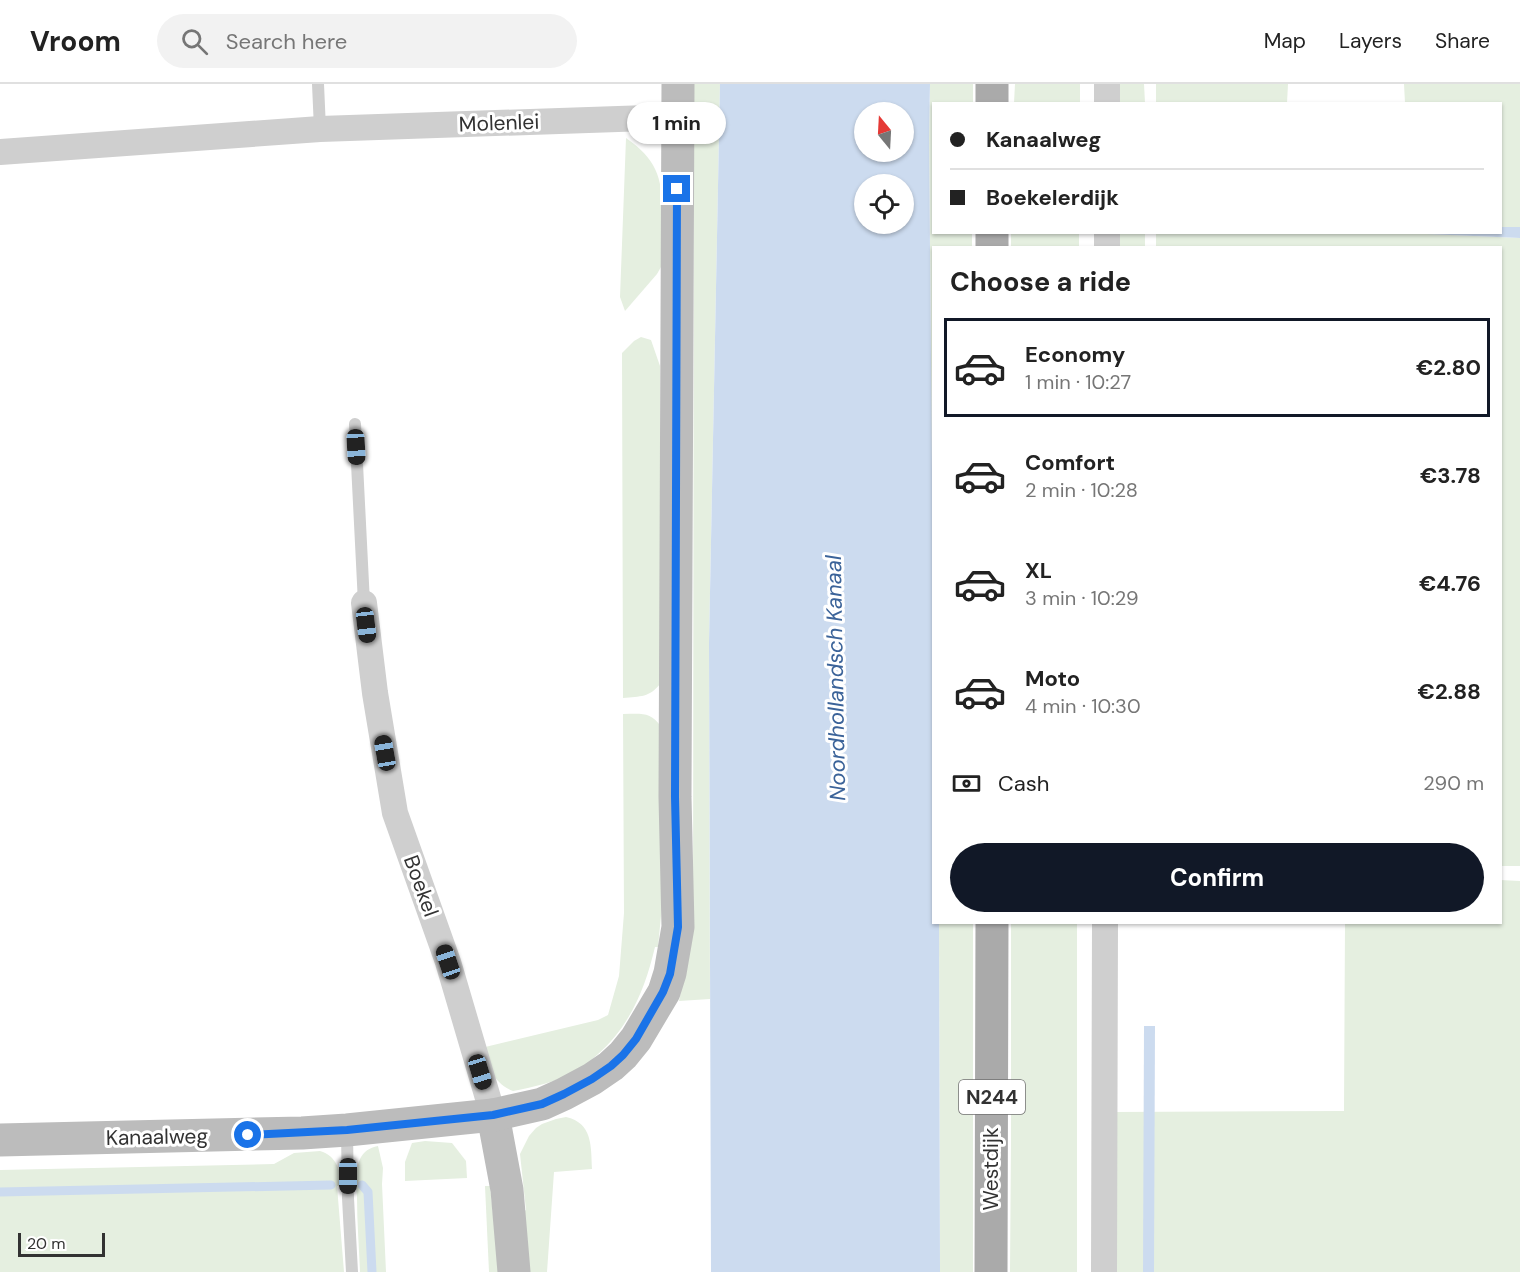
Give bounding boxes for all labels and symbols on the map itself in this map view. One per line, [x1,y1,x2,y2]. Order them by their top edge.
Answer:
callout: 1 min [628,102,726,144]
north arrow [854,102,914,162]
street label: Molenlei [458,108,540,138]
route end [663,175,690,202]
car [346,429,366,465]
water label: Noordhollandsch Kanaal [819,554,852,801]
car [355,606,377,644]
car [373,734,397,772]
street label: Boekel [397,851,445,921]
car [434,942,462,982]
car [466,1052,494,1092]
road number: N244 [959,1080,1025,1114]
route start [234,1121,261,1148]
street label: Kanaalweg [106,1122,209,1152]
street label: Westdijk [977,1127,1005,1211]
car [339,1158,357,1194]
scale bar [18,1230,105,1258]

